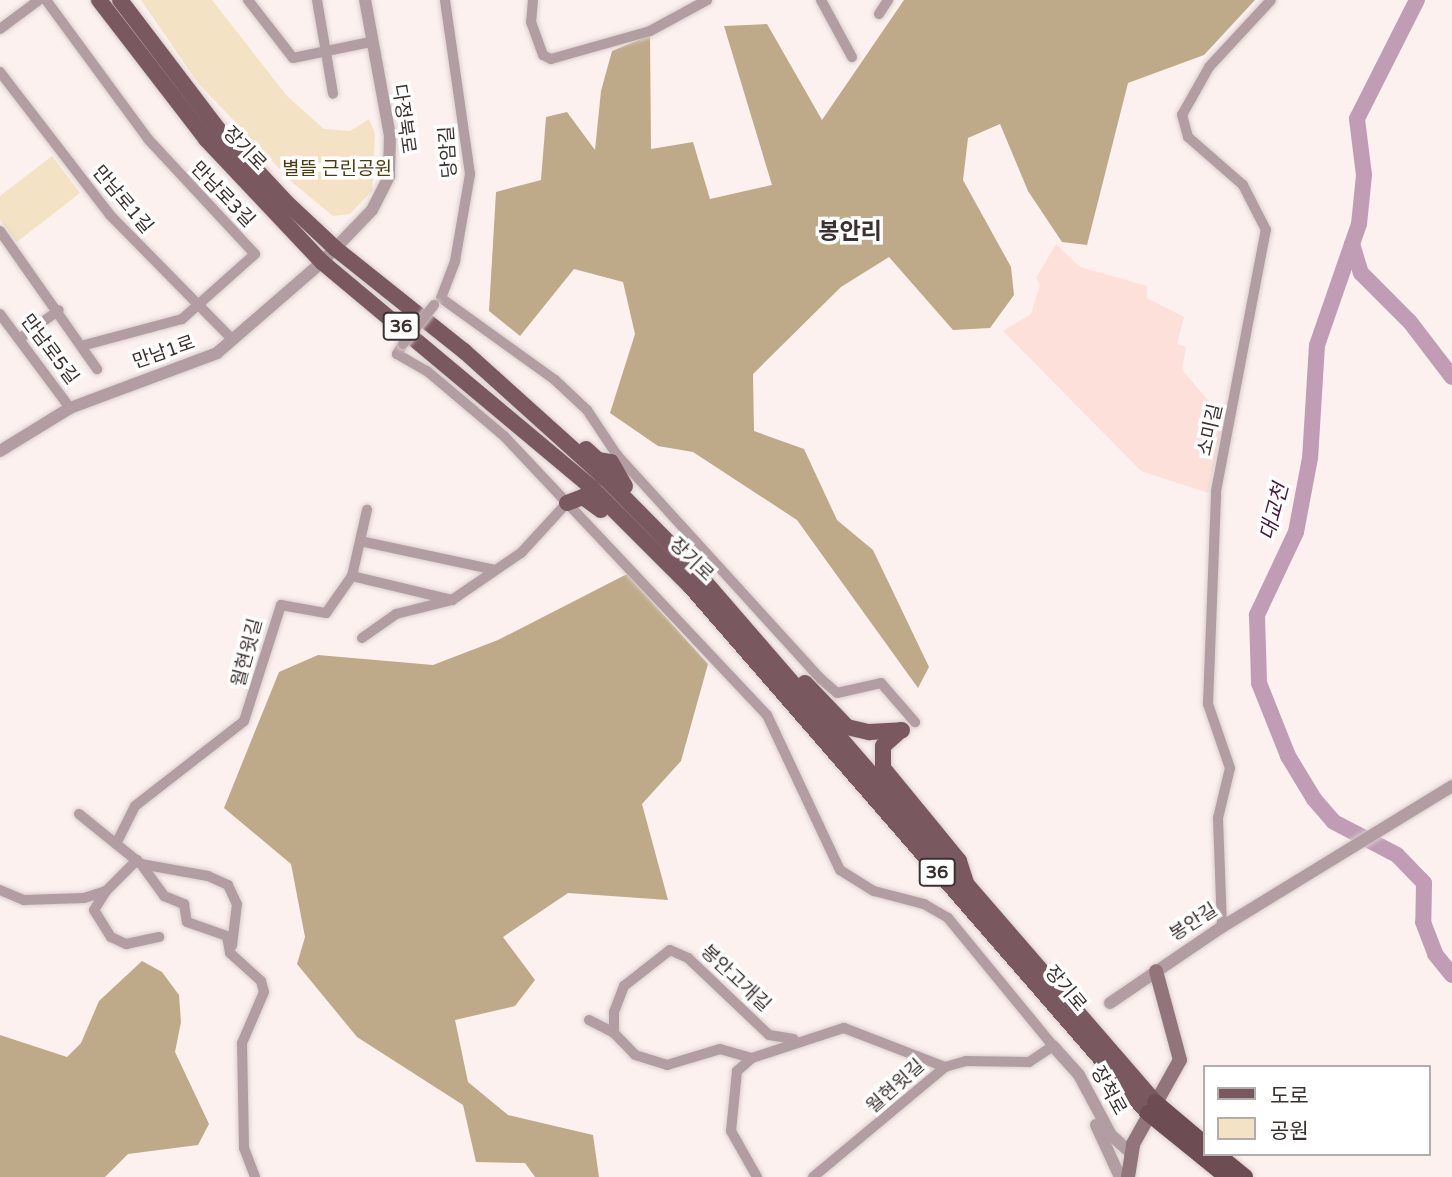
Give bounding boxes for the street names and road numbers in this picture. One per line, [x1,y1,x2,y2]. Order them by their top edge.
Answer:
street label: 다정북로 [387,83,419,155]
street label: 장기로 [218,122,270,176]
street label: 당암길 [436,125,462,179]
street label: 만남로3길 [185,158,259,232]
street label: 만남로1길 [87,161,157,239]
street label: 만남로5길 [15,310,83,390]
road number: 36 [382,312,420,340]
street label: 만남1로 [130,332,198,374]
street label: 소미길 [1194,402,1228,458]
street label: 장기로 [664,534,718,586]
street label: 월현윗길 [228,616,268,690]
road number: 36 [918,858,956,886]
street label: 봉안길 [1166,899,1222,947]
street label: 봉안고개길 [695,941,775,1017]
street label: 장기로 [1039,962,1091,1016]
street label: 월현윗길 [862,1055,930,1119]
street label: 장척로 [1085,1063,1131,1119]

